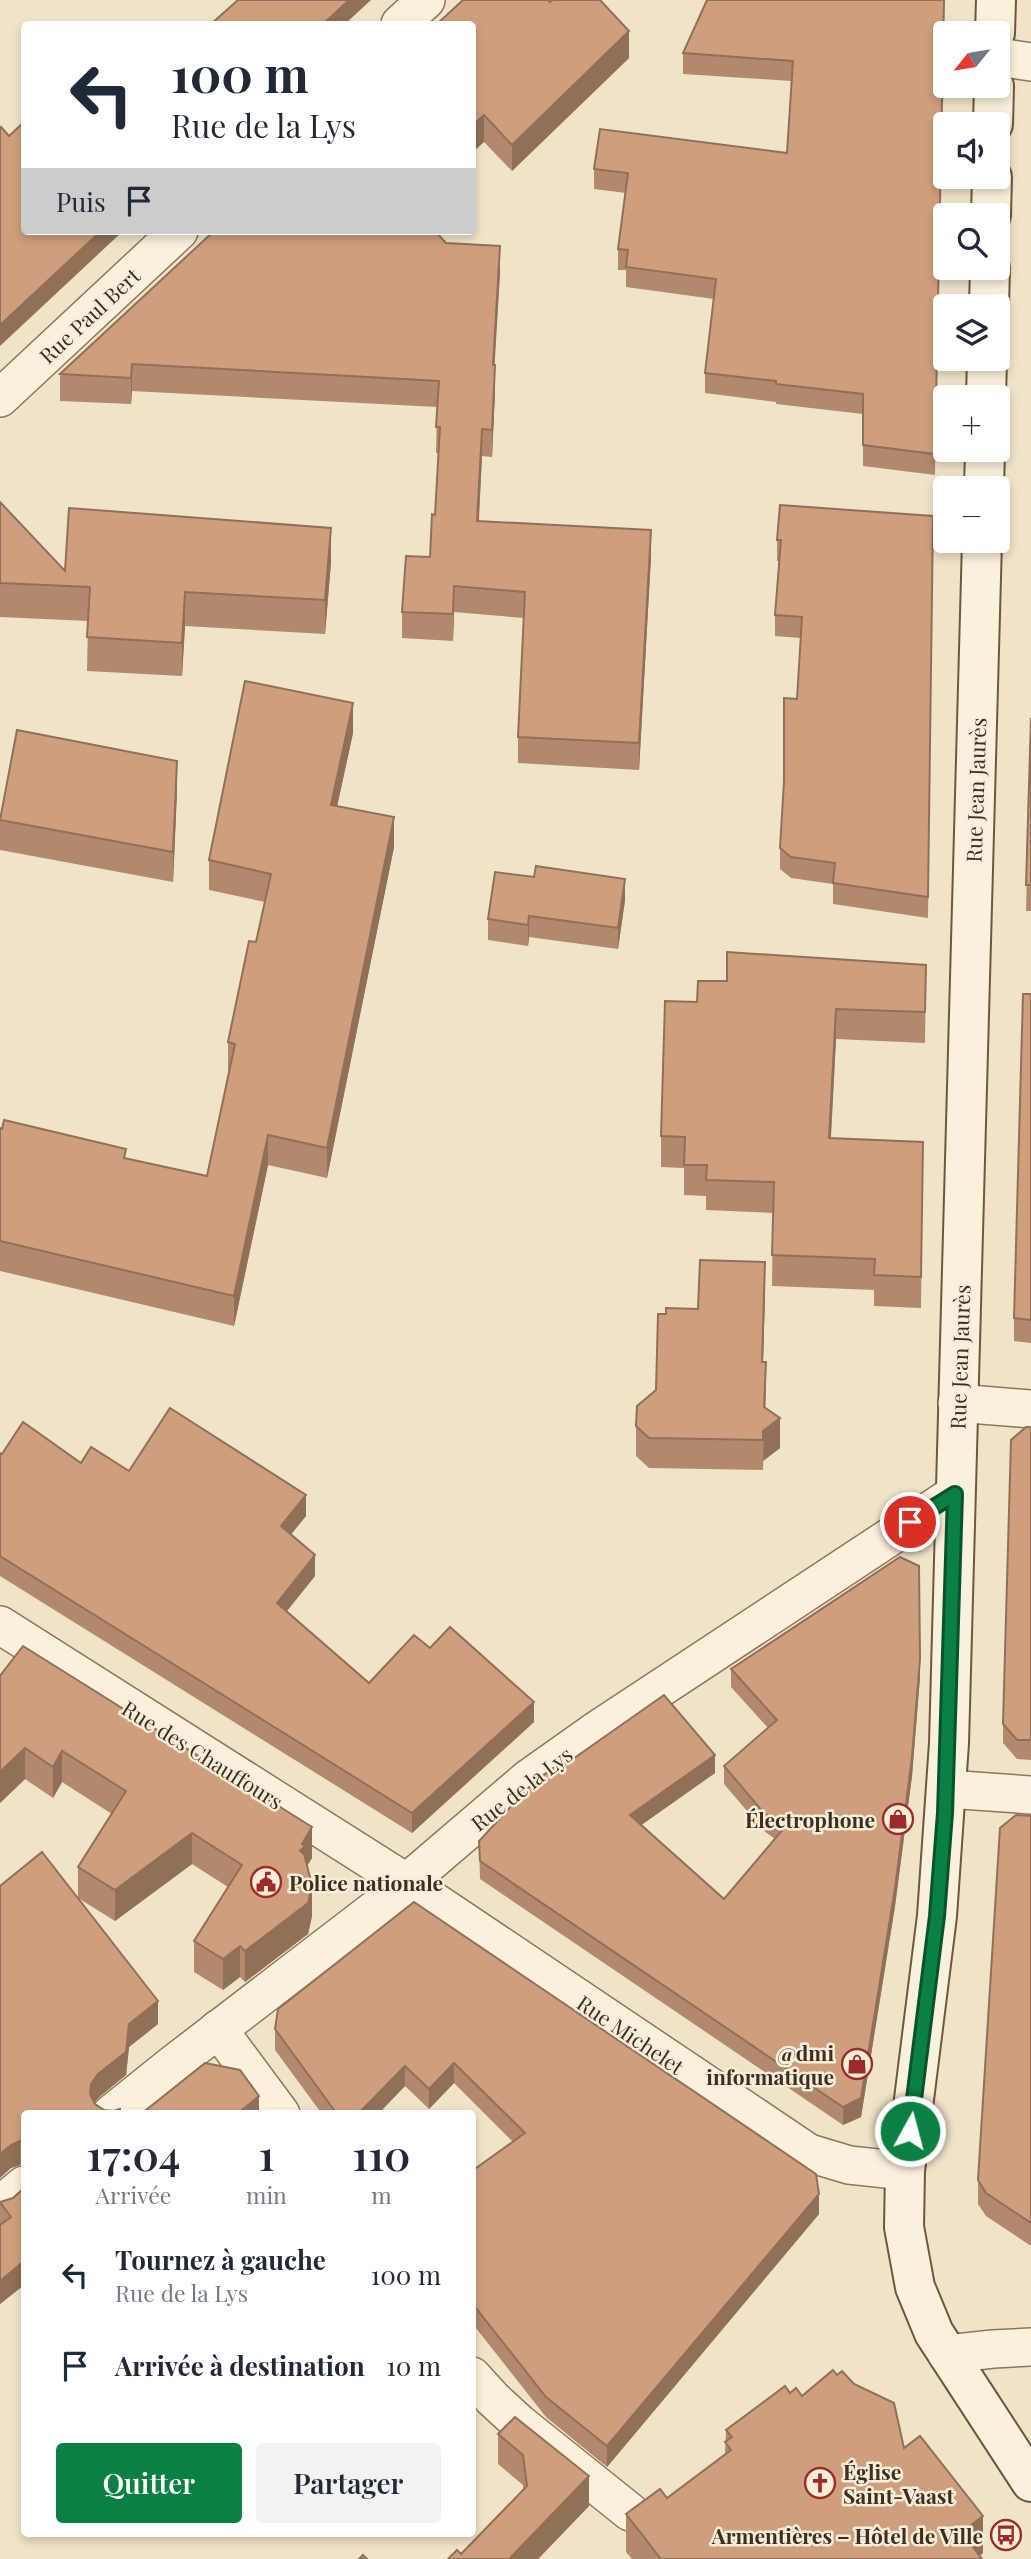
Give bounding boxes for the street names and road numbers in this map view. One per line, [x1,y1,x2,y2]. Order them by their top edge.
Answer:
street label: Rue Paul Bert [33,261,146,369]
street label: Rue Jean Jaurès [958,717,992,863]
street label: Rue Jean Jaurès [942,1284,976,1430]
street label: Rue des Chauffours [117,1693,289,1815]
street label: Rue de la Lys [465,1740,577,1836]
street label: Rue Michelet [572,1988,690,2080]

